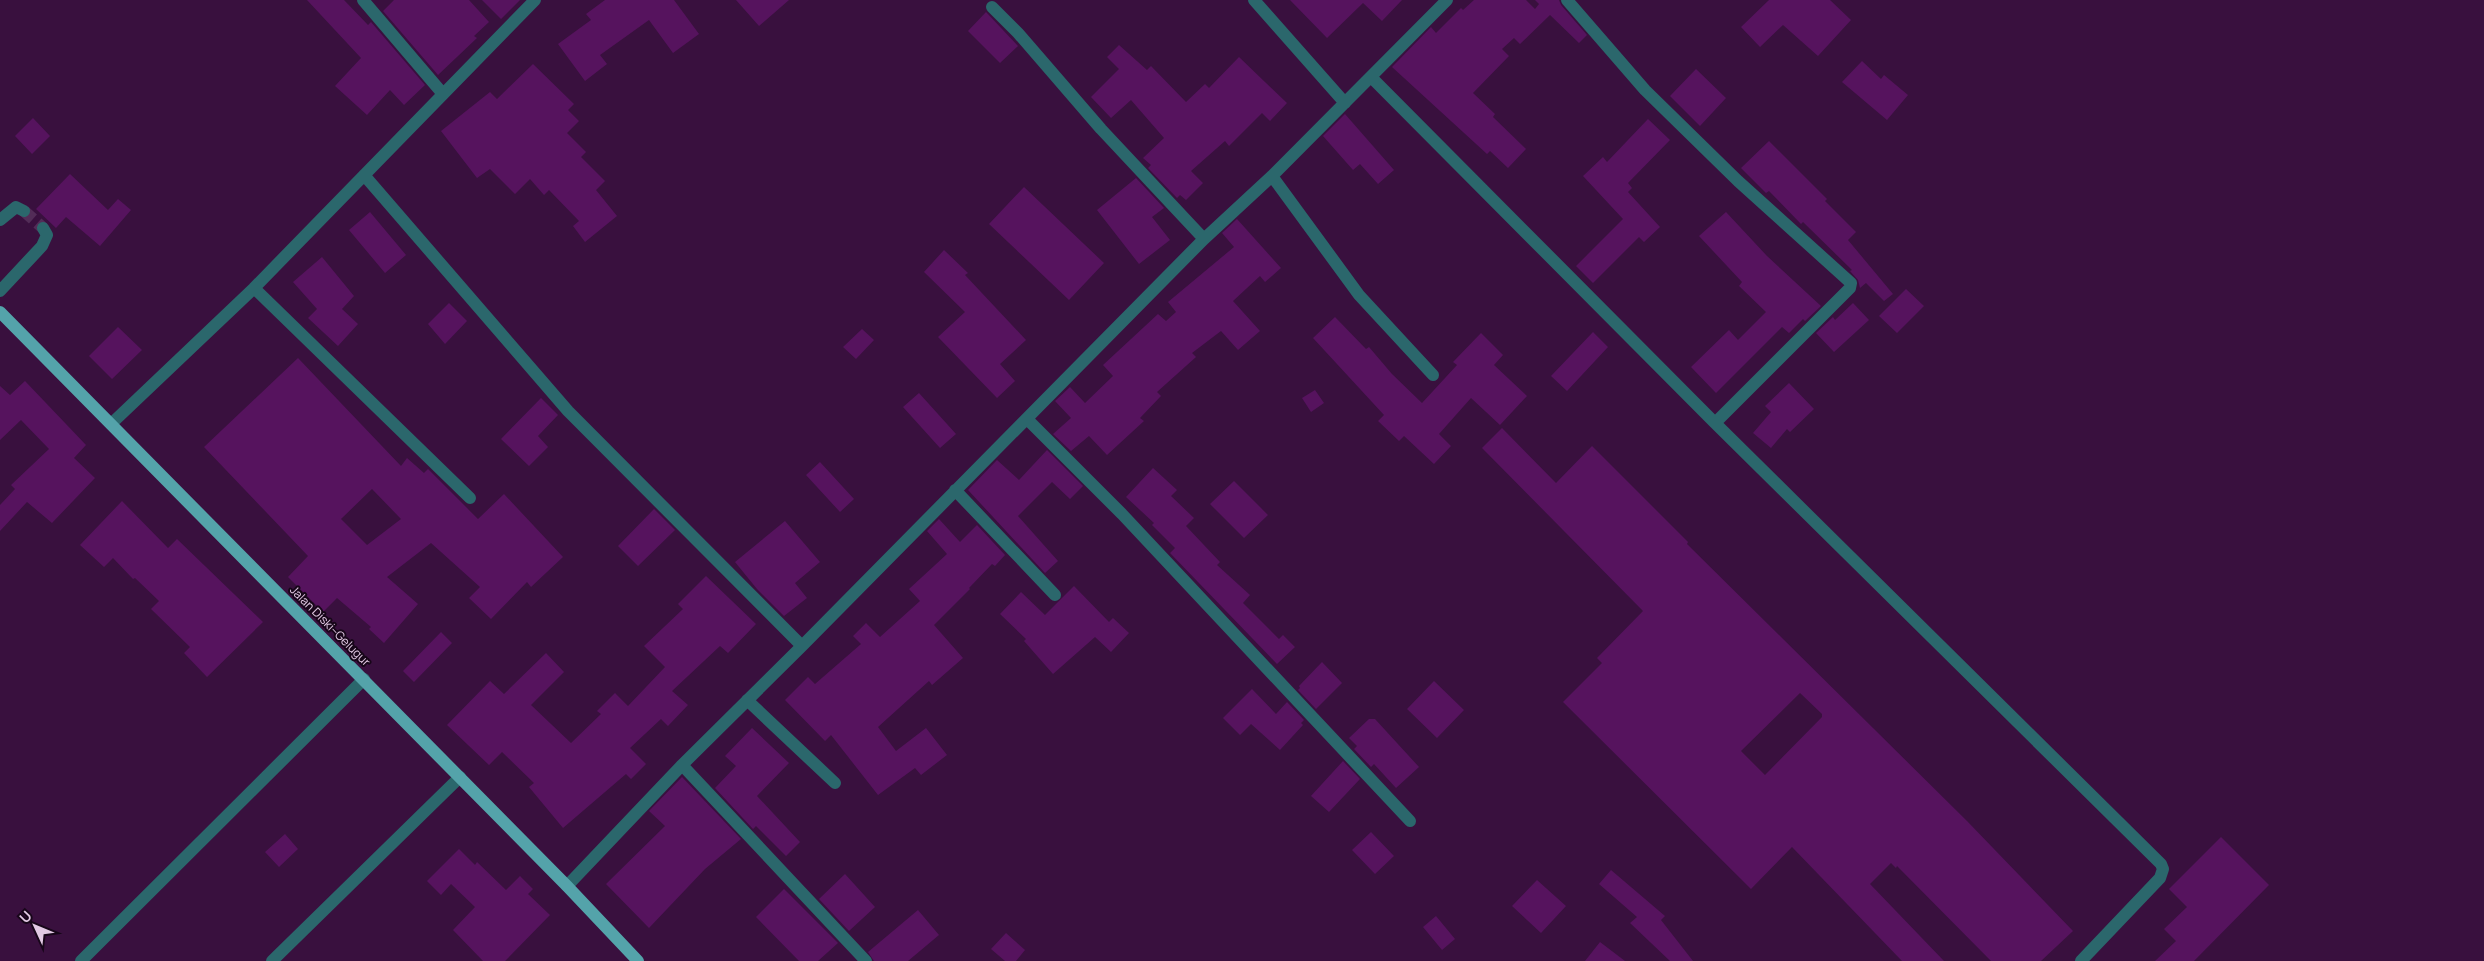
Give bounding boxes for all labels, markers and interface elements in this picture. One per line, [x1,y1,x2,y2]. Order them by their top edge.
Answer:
street label: Jalan Diski–Gelugur [286,582,375,670]
north arrow [10,901,60,951]
text: U [15,906,36,927]

